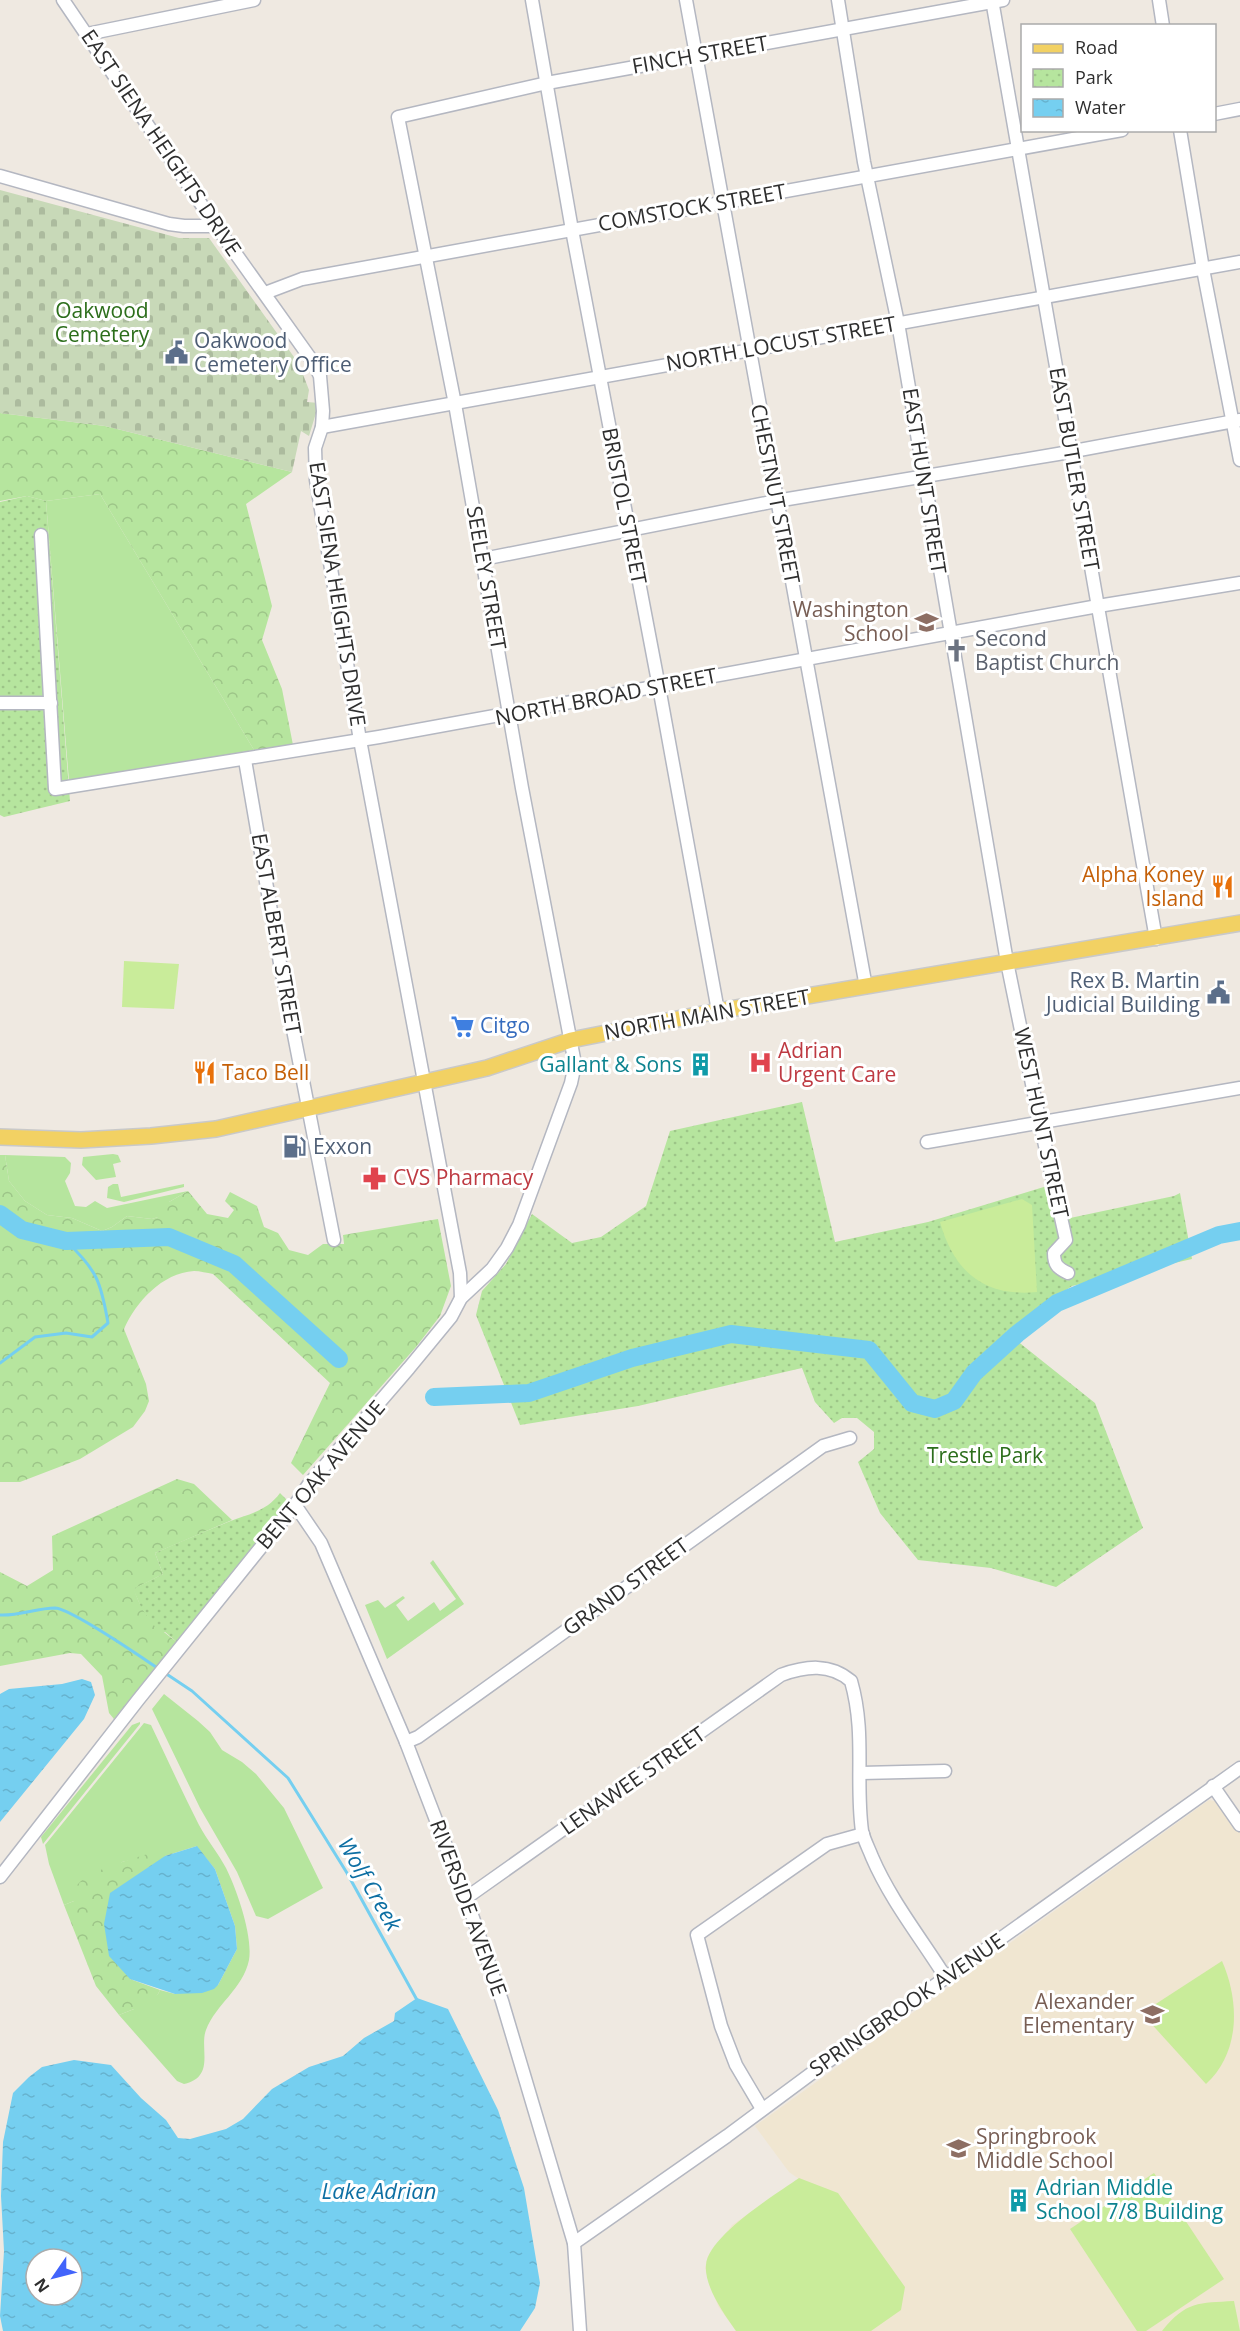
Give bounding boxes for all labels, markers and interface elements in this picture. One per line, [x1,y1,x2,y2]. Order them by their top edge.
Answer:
street label: EAST SIENA HEIGHTS DRIVE [75,24,248,261]
legend [1021,24,1216,132]
street label: FINCH STREET [630,28,770,80]
text: Road [1075,35,1118,59]
text: Park [1075,65,1113,89]
text: Water [1075,95,1126,119]
street label: COMSTOCK STREET [596,177,788,237]
park label: Oakwood Cemetery [55,296,150,348]
street label: NORTH LOCUST STREET [664,309,898,377]
place label: Oakwood Cemetery Office [194,326,352,378]
public building icon: Oakwood Cemetery Office [163,340,189,366]
street label: EAST BUTLER STREET [1043,365,1107,573]
street label: EAST HUNT STREET [896,386,954,576]
street label: CHESTNUT STREET [745,402,807,586]
street label: BRISTOL STREET [596,425,654,587]
street label: EAST SIENA HEIGHTS DRIVE [303,459,373,728]
street label: SEELEY STREET [461,504,513,652]
place label: Washington School [792,595,909,647]
school or university icon: Washington School [914,609,940,635]
place label: Second Baptist Church [975,624,1119,676]
church icon: Second Baptist Church [944,638,970,664]
street label: NORTH BROAD STREET [493,661,720,731]
street label: EAST ALBERT STREET [245,831,309,1037]
place label: Alpha Koney Island [1082,860,1204,912]
restaurant icon: Alpha Koney Island [1209,874,1235,900]
place label: Rex B. Martin Judicial Building [1044,966,1200,1018]
public building icon: Rex B. Martin Judicial Building [1205,980,1231,1006]
street label: NORTH MAIN STREET [602,982,812,1046]
place label: Citgo [480,1011,530,1039]
supermarket icon: Citgo [449,1013,475,1039]
street label: WEST HUNT STREET [1008,1025,1076,1221]
place label: Adrian Urgent Care [778,1036,896,1088]
place label: Gallant & Sons [539,1050,682,1078]
hospital icon: Adrian Urgent Care [747,1050,773,1076]
building icon: Gallant & Sons [687,1052,713,1078]
place label: Taco Bell [222,1058,309,1086]
restaurant icon: Taco Bell [191,1060,217,1086]
place label: Exxon [313,1132,372,1160]
fuel station icon: Exxon [282,1134,308,1160]
place label: CVS Pharmacy [393,1163,534,1191]
pharmacy icon: CVS Pharmacy [362,1165,388,1191]
street label: BENT OAK AVENUE [250,1394,391,1555]
park label: Trestle Park [927,1441,1043,1469]
street label: GRAND STREET [557,1531,694,1641]
street label: LENAWEE STREET [554,1719,711,1841]
street label: RIVERSIDE AVENUE [424,1815,514,2000]
water label: Wolf Creek [332,1831,410,1937]
street label: SPRINGBROOK AVENUE [803,1926,1009,2082]
place label: Alexander Elementary [1023,1987,1134,2039]
school or university icon: Alexander Elementary [1139,2001,1165,2027]
place label: Springbrook Middle School [976,2122,1113,2174]
school or university icon: Springbrook Middle School [945,2136,971,2162]
place label: Adrian Middle School 7/8 Building [1036,2173,1223,2225]
water label: Lake Adrian [322,2175,436,2205]
building icon: Adrian Middle School 7/8 Building [1005,2187,1031,2213]
north arrow [24,2247,84,2307]
text: N [29,2274,54,2297]

